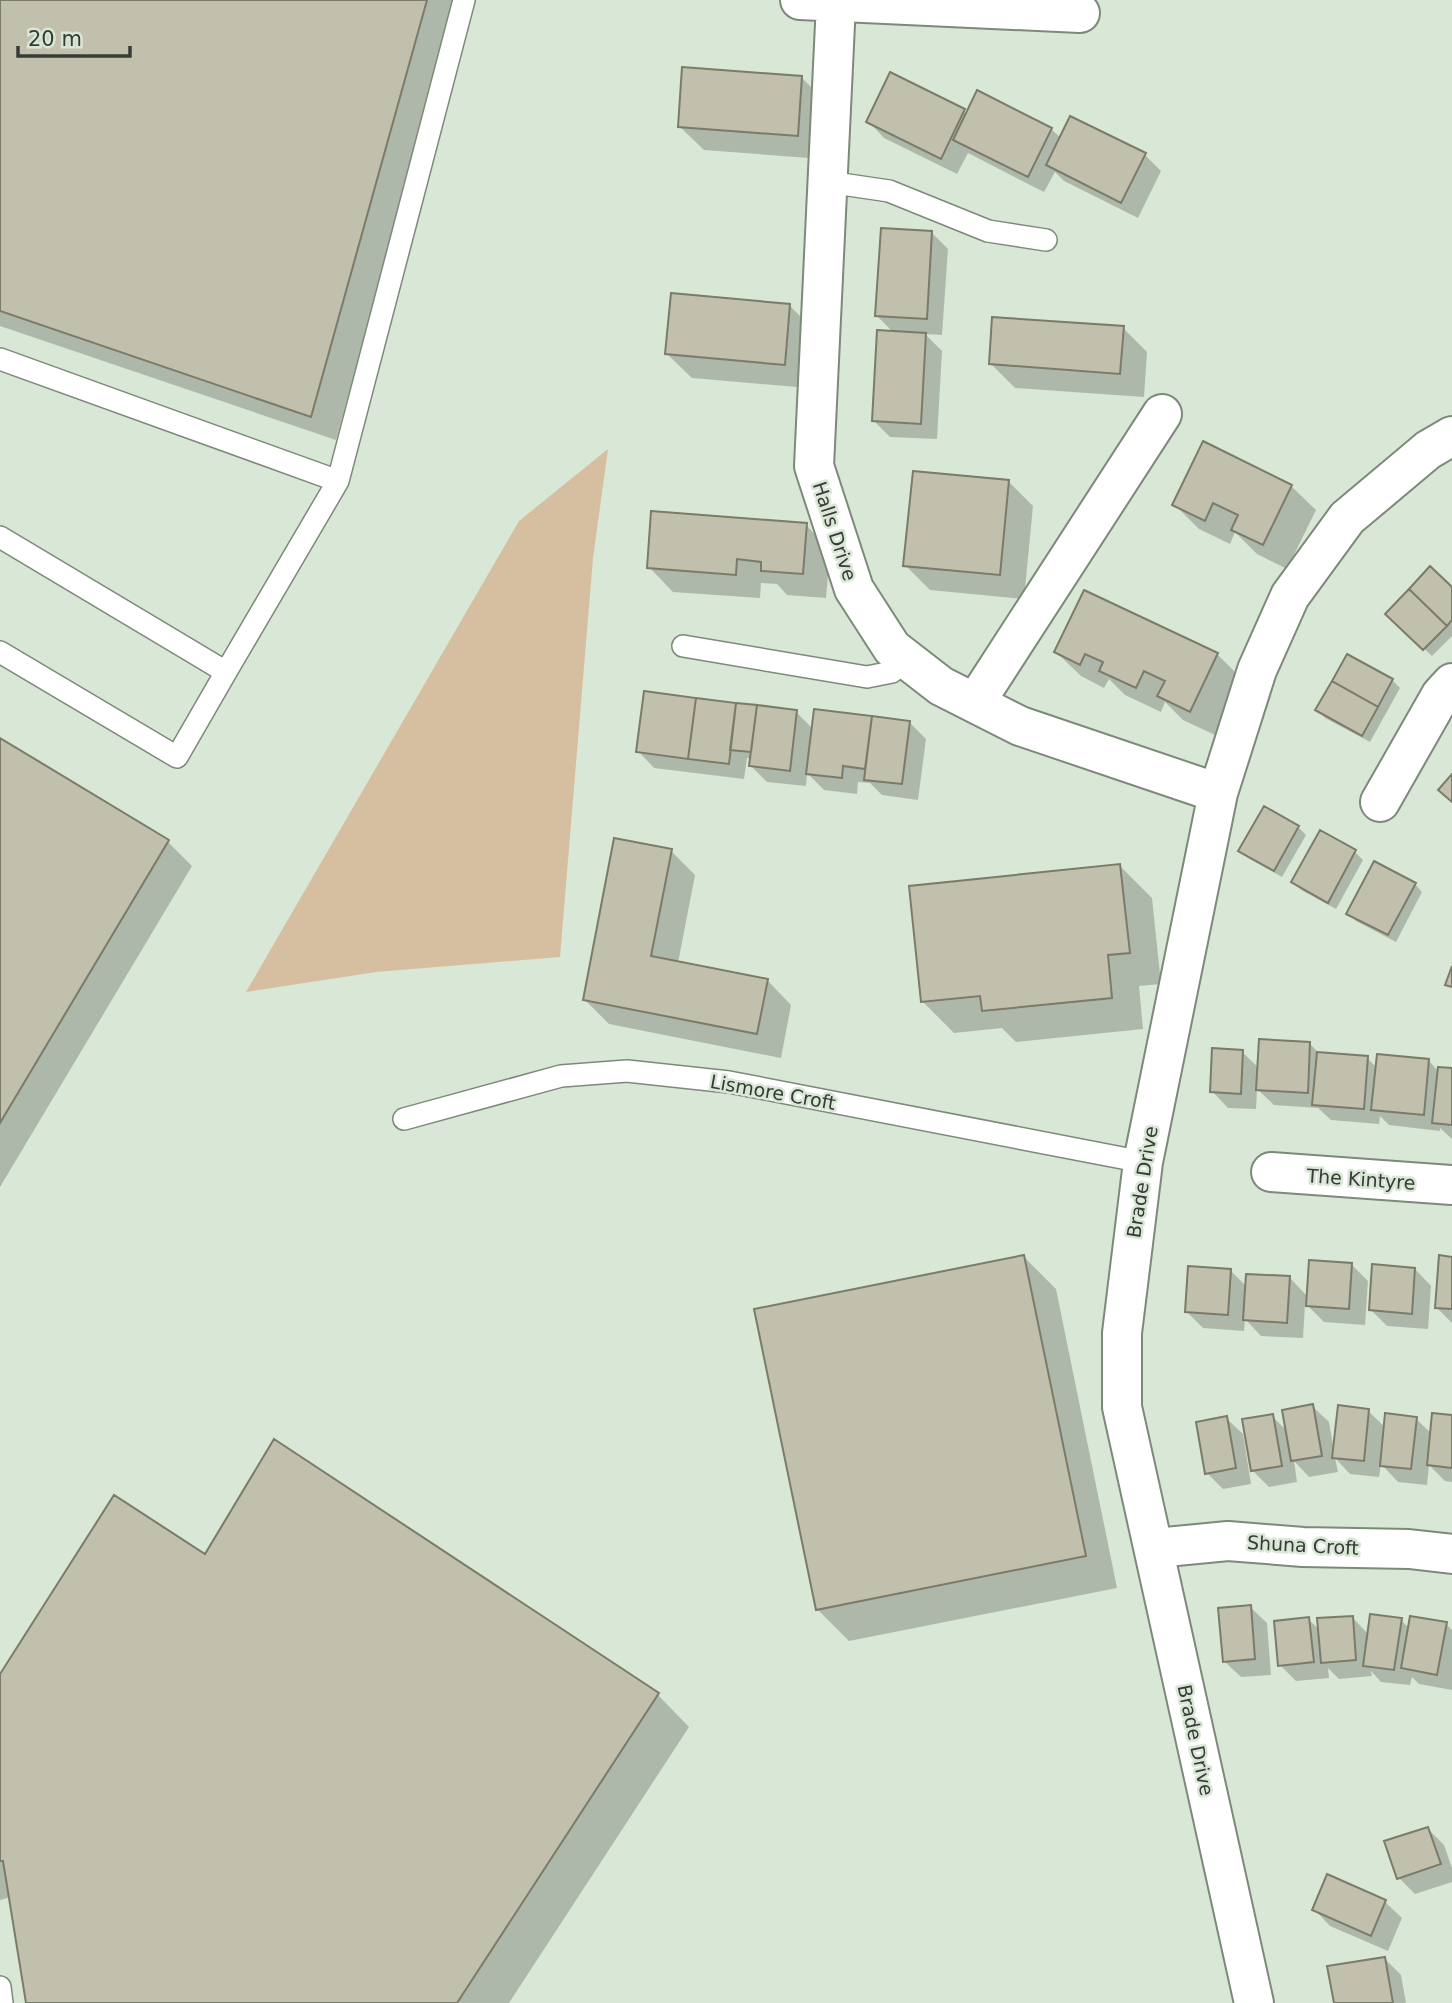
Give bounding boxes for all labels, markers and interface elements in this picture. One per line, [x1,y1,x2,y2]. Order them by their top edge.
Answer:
scale bar [18,14,130,58]
text: 20 m [28,27,82,51]
street label: Halls Drive [809,479,861,583]
street label: Lismore Croft [709,1070,837,1114]
street label: Brade Drive [1122,1125,1162,1239]
street label: The Kintyre [1305,1164,1416,1194]
street label: Shuna Croft [1247,1531,1359,1559]
street label: Brade Drive [1173,1682,1219,1798]

